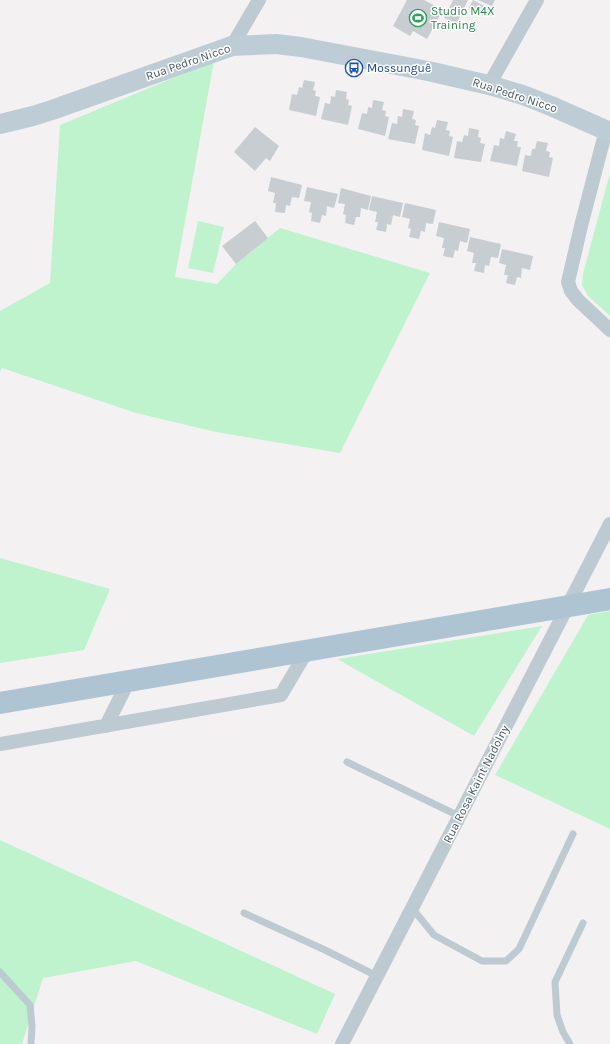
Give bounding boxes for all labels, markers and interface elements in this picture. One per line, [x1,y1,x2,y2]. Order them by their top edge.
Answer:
place label: Studio M4X Training [431,4,495,32]
sports icon: Studio M4X Training [408,8,428,28]
street label: Rua Pedro Nicco [144,41,232,83]
bus stop icon: Mossunguê [344,58,364,78]
place label: Mossunguê [367,61,431,75]
street label: Rua Pedro Nicco [471,75,559,115]
street label: Rua Rosa Kaint Nadolny [440,722,512,845]

